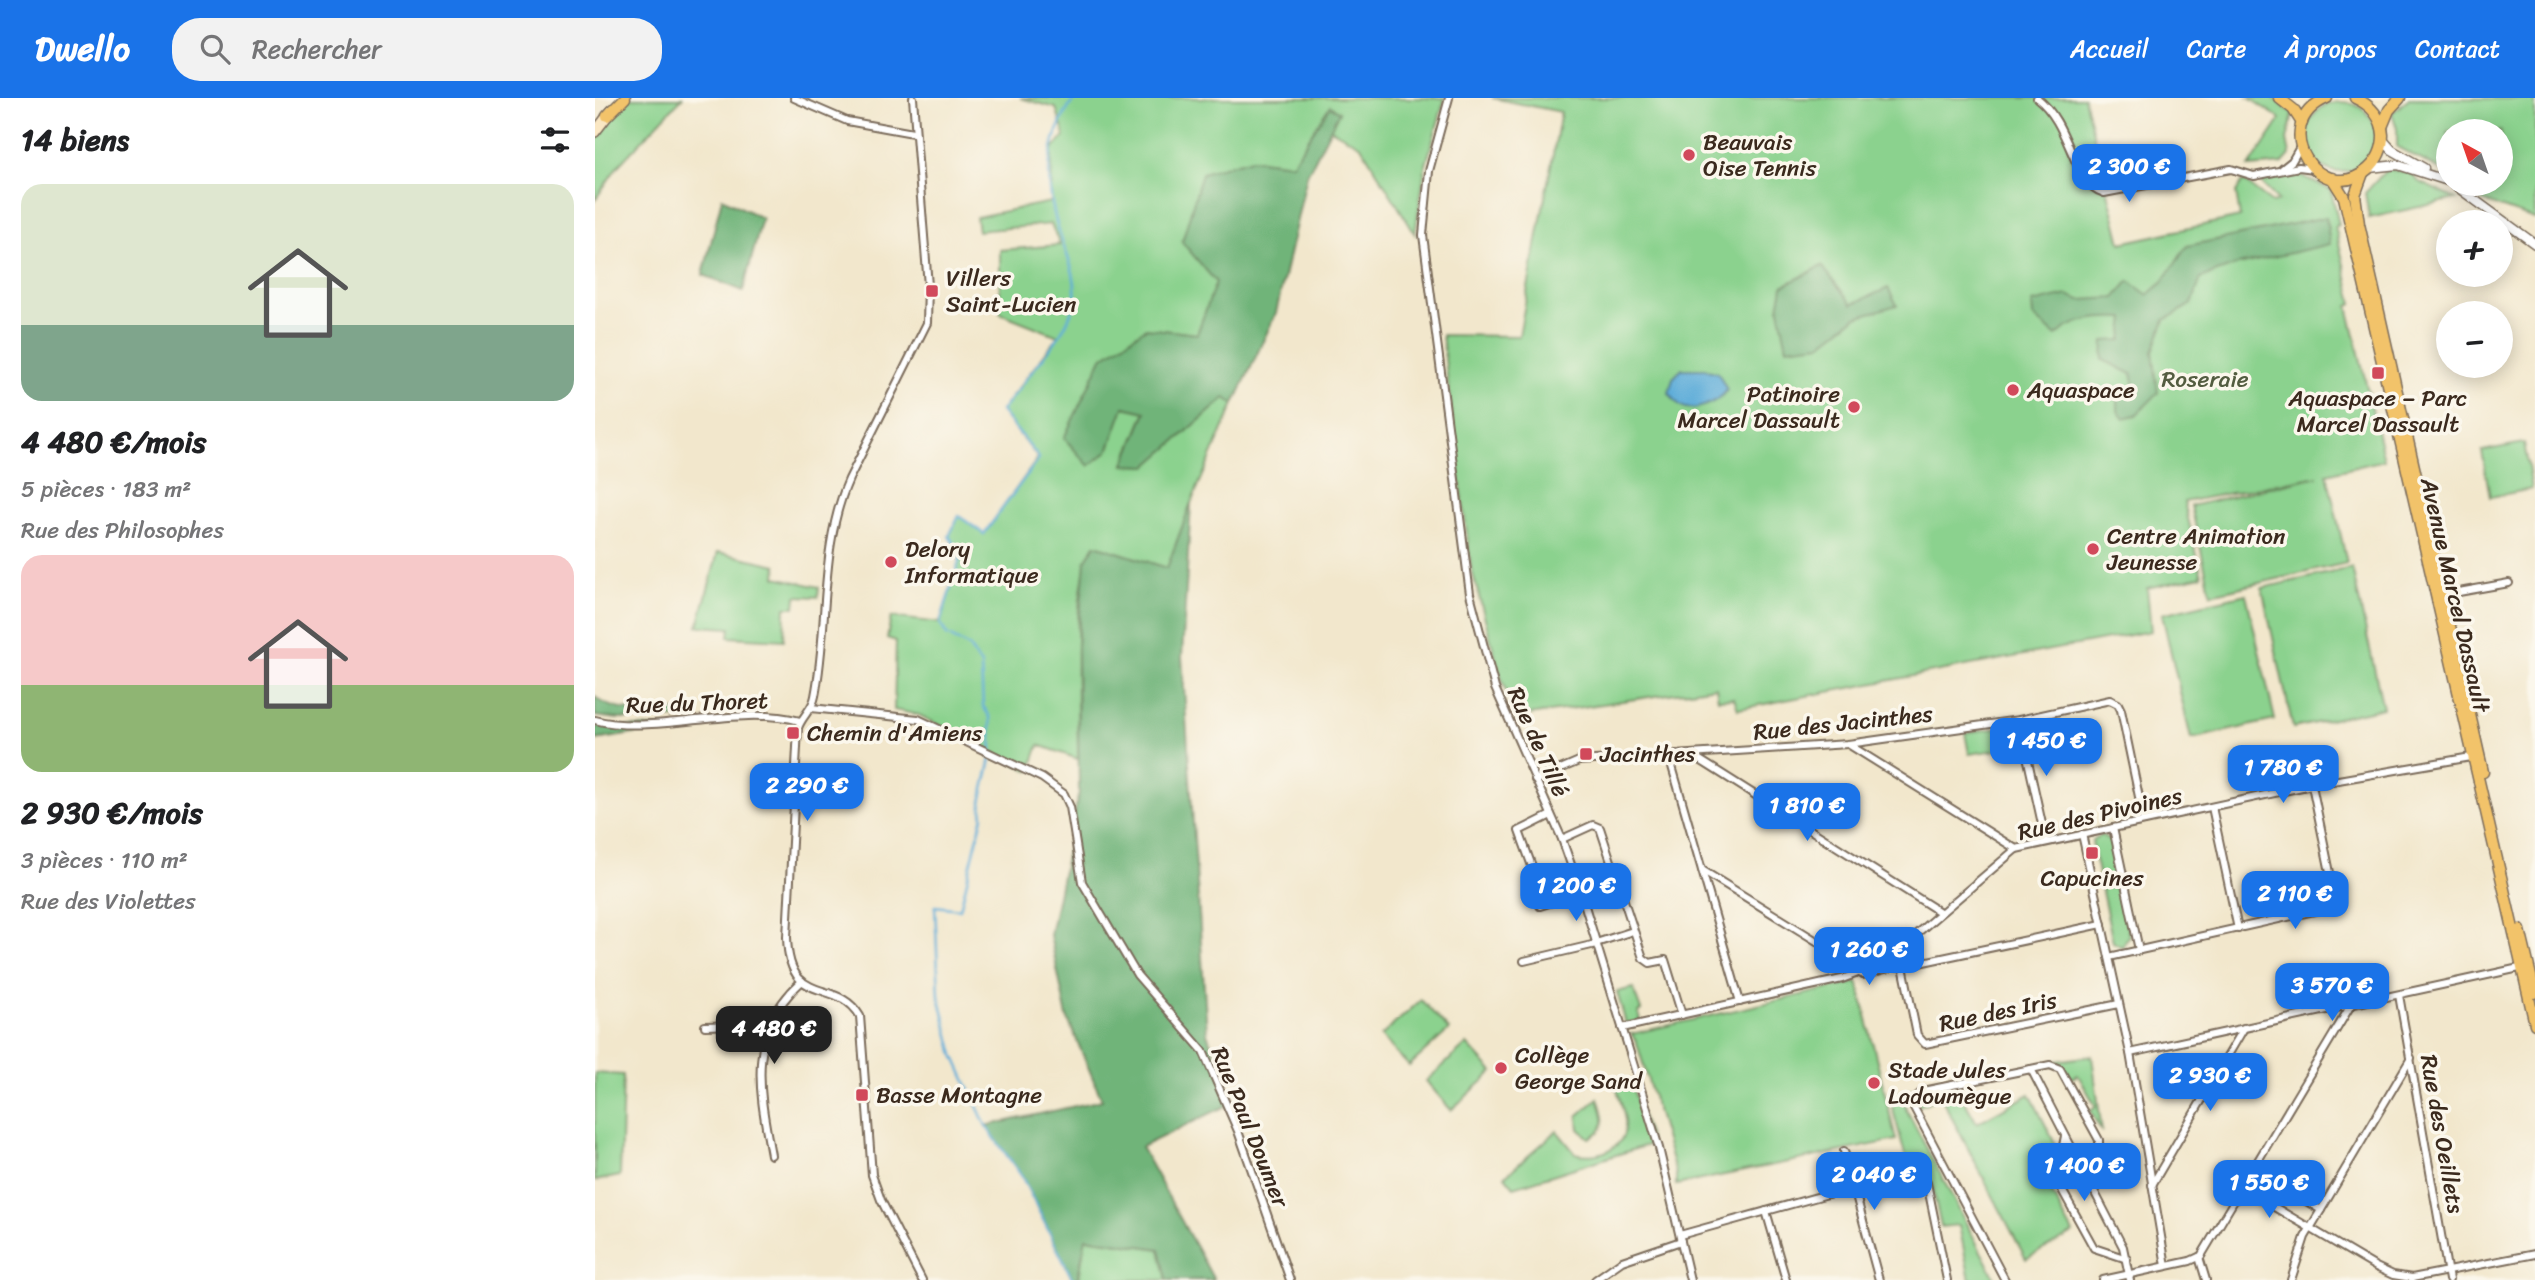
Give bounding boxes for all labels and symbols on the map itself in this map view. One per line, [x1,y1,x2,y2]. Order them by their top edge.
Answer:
north arrow [2436,119,2513,196]
place label: Beauvais Oise Tennis [1703,122,1817,189]
pin: 2 300 € [2064,144,2194,204]
marker: Beauvais Oise Tennis [1681,147,1697,163]
place label: Villers Saint-Lucien [946,258,1076,325]
marker: Villers Saint-Lucien [924,283,940,299]
park label: Roseraie [2161,359,2249,400]
marker: Aquaspace – Parc Marcel Dassault [2370,365,2386,381]
place label: Aquaspace [2026,370,2135,411]
place label: Patinoire Marcel Dassault [1677,374,1840,441]
place label: Aquaspace – Parc Marcel Dassault [2287,378,2468,445]
marker: Aquaspace [2005,382,2021,398]
marker: Patinoire Marcel Dassault [1846,399,1862,415]
street label: Avenue Marcel Dassault [2408,472,2502,718]
place label: Centre Animation Jeunesse [2106,516,2285,583]
place label: Delory Informatique [904,529,1039,596]
marker: Centre Animation Jeunesse [2085,541,2101,557]
marker: Delory Informatique [883,554,899,570]
street label: Rue du Thoret [625,680,769,726]
street label: Rue de Tillé [1495,680,1581,804]
street label: Rue des Jacinthes [1751,693,1935,753]
place label: Chemin d'Amiens [807,713,983,754]
pin: 1 450 € [1981,718,2111,778]
marker: Chemin d'Amiens [785,725,801,741]
place label: Jacinthes [1599,734,1696,775]
marker: Jacinthes [1578,746,1594,762]
pin: 1 780 € [2218,746,2348,805]
pin: 2 290 € [742,764,872,823]
street label: Rue des Pivoines [2014,775,2187,853]
pin: 1 810 € [1742,784,1872,843]
marker: Capucines [2084,845,2100,861]
place label: Capucines [2040,858,2144,899]
pin: 1 200 € [1511,864,1641,923]
pin: 2 110 € [2230,872,2360,931]
pin: 1 260 € [1804,928,1934,987]
pin: 3 570 € [2267,964,2397,1023]
street label: Rue des Iris [1935,979,2061,1044]
pin: 4 480 € [709,1006,839,1066]
place label: Collège George Sand [1515,1035,1643,1102]
street label: Rue Paul Doumer [1199,1040,1302,1215]
place label: Stade Jules Ladoumègue [1888,1050,2012,1117]
street label: Rue des Oeillets [2408,1051,2476,1217]
pin: 2 930 € [2145,1054,2275,1113]
marker: Collège George Sand [1493,1060,1509,1076]
place label: Basse Montagne [876,1075,1042,1116]
marker: Stade Jules Ladoumègue [1866,1075,1882,1091]
marker: Basse Montagne [854,1087,870,1103]
pin: 1 400 € [2019,1144,2149,1203]
pin: 2 040 € [1809,1152,1939,1212]
pin: 1 550 € [2204,1160,2334,1220]

